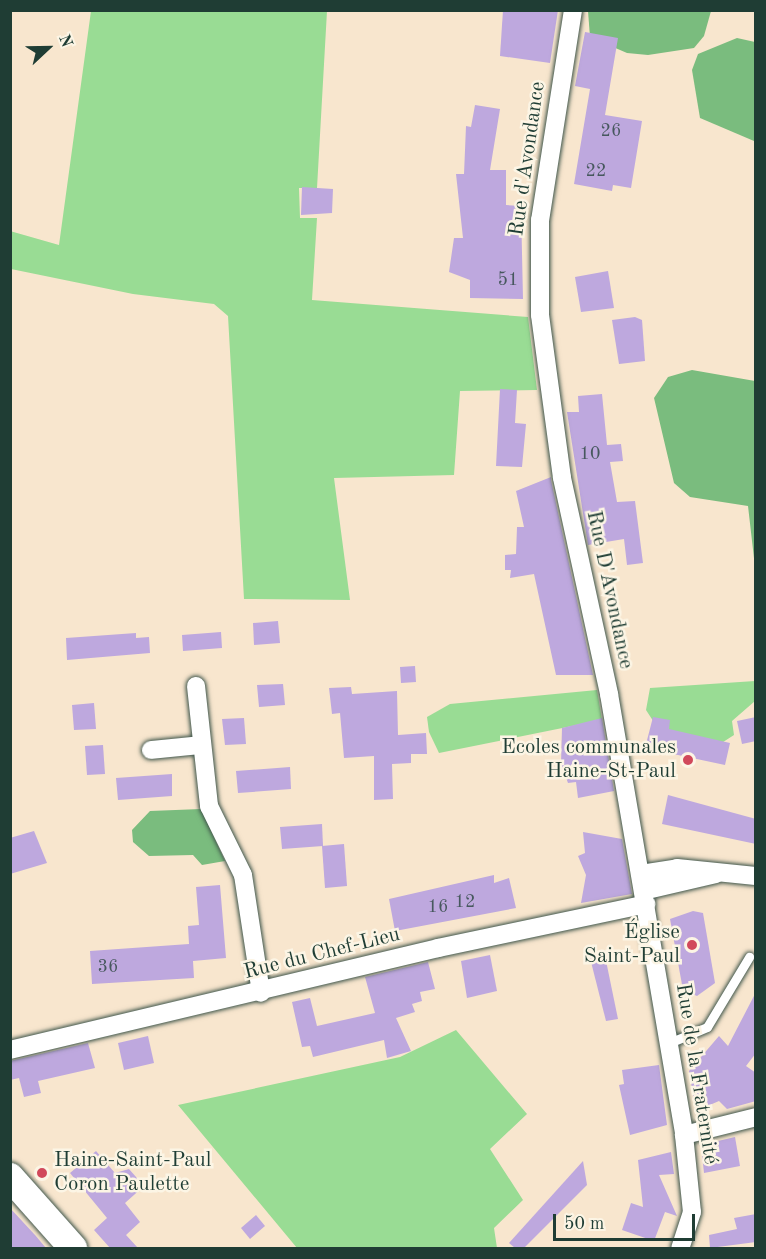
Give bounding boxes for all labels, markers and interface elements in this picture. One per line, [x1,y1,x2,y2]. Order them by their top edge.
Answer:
north arrow [18,18,78,78]
text: N [55,33,74,50]
street label: Rue d'Avondance [505,80,551,238]
house number: 26 [601,120,621,142]
house number: 22 [586,160,606,182]
house number: 51 [498,269,518,291]
house number: 10 [580,443,600,465]
street label: Rue D'Avondance [580,509,638,671]
place label: Ecoles communales Haine-St-Paul [501,735,676,785]
marker: Ecoles communales Haine-St-Paul [681,753,695,767]
house number: 12 [455,891,475,913]
house number: 16 [428,896,448,918]
place label: Église Saint-Paul [584,920,680,970]
street label: Rue du Chef-Lieu [241,922,403,986]
marker: Église Saint-Paul [685,938,699,952]
house number: 36 [98,956,118,978]
street label: Rue de la Fraternité [669,982,723,1166]
place label: Haine-Saint-Paul Coron Paulette [54,1148,211,1198]
marker: Haine-Saint-Paul Coron Paulette [35,1166,49,1180]
scale bar [556,1202,698,1240]
text: 50 m [564,1215,604,1233]

